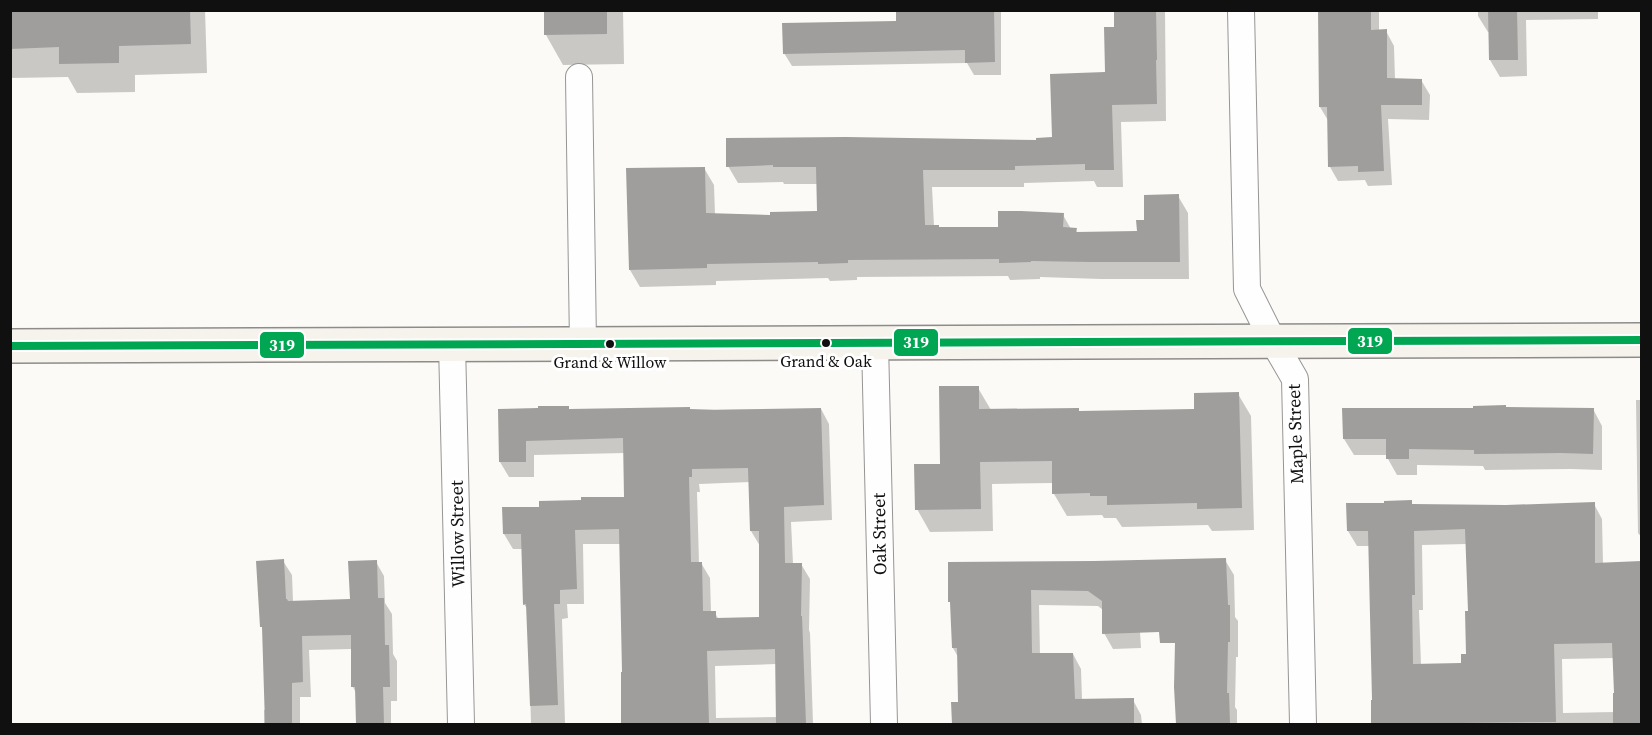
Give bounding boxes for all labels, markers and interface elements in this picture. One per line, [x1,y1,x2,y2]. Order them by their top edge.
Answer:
line badge: 319 [1347,327,1393,355]
line badge: 319 [893,328,939,357]
text: 319 [1357,330,1383,352]
line badge: 319 [259,331,305,359]
text: 319 [903,331,929,353]
text: 319 [269,334,295,356]
marker: Grand & Oak [820,337,832,349]
marker: Grand & Willow [604,338,616,350]
place label: Grand & Oak [780,350,872,372]
place label: Grand & Willow [553,351,667,373]
street label: Maple Street [1281,383,1309,485]
street label: Willow Street [444,480,470,588]
street label: Oak Street [866,492,892,575]

